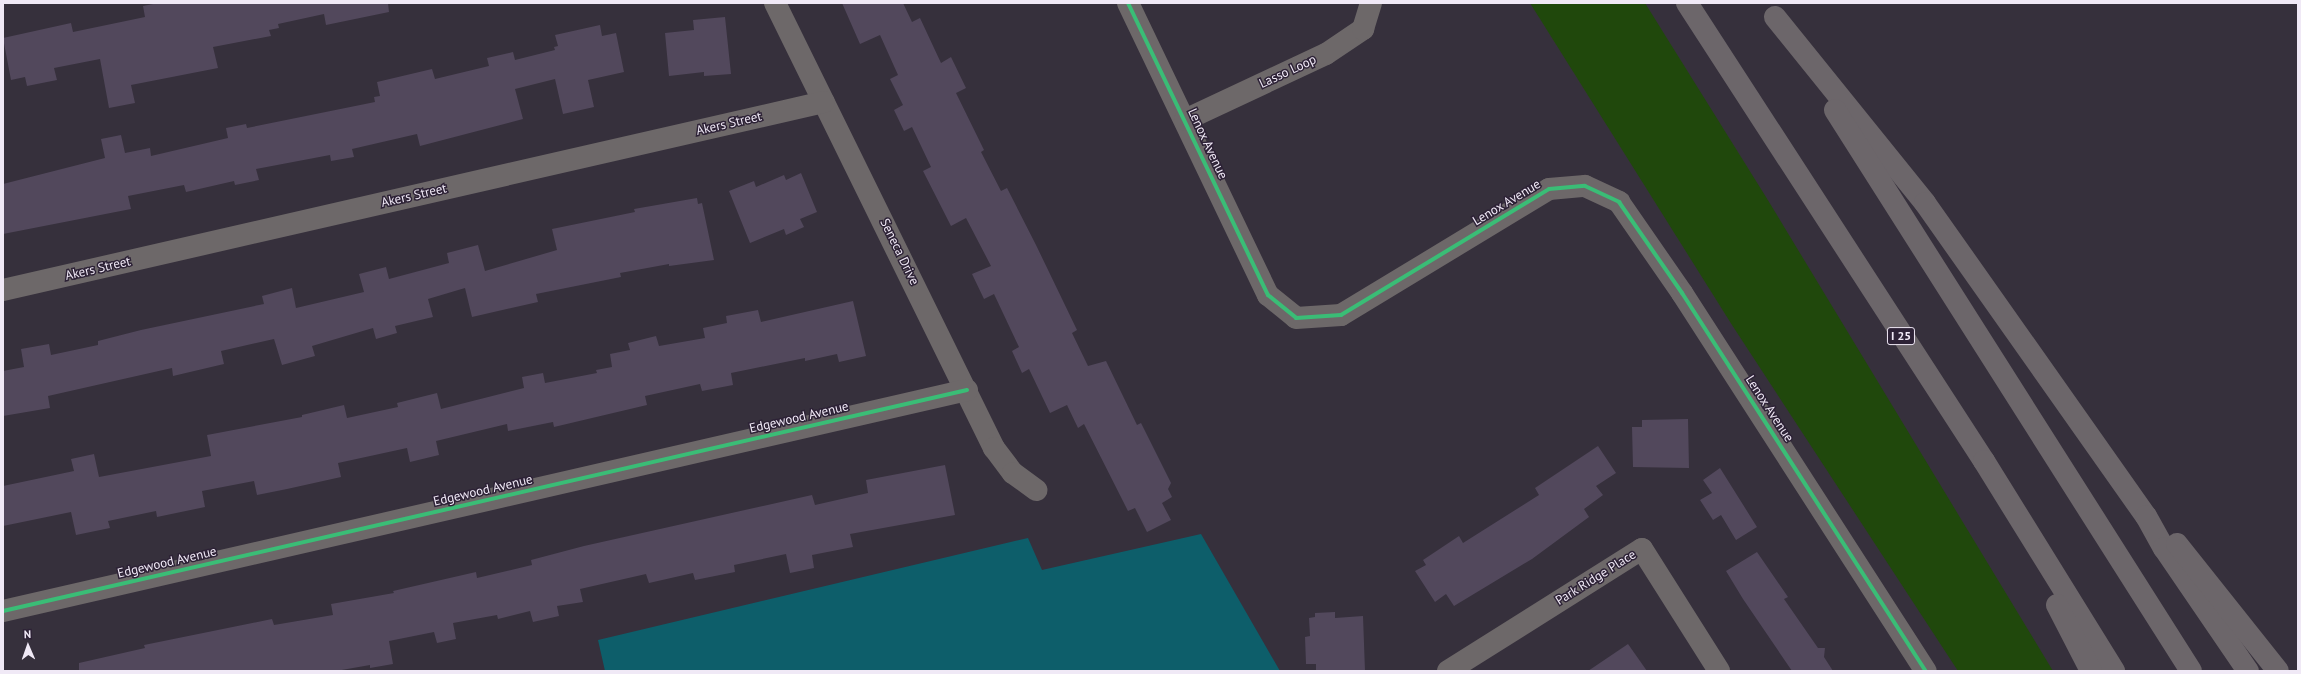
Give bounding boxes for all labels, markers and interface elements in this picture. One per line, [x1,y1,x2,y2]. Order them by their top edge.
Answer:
street label: Lasso Loop [1257,52,1319,92]
street label: Lenox Avenue [1184,106,1230,182]
street label: Akers Street [695,109,763,139]
street label: Lenox Avenue [1470,176,1544,230]
street label: Akers Street [380,181,448,211]
street label: Seneca Drive [876,216,922,288]
street label: Akers Street [64,254,132,284]
road number: I 25 [1886,326,1916,346]
street label: Lenox Avenue [1741,372,1797,446]
street label: Edgewood Avenue [748,399,850,437]
street label: Edgewood Avenue [432,472,534,510]
street label: Edgewood Avenue [116,544,218,582]
street label: Park Ridge Place [1553,547,1639,609]
north arrow [8,626,48,666]
text: N [24,627,31,641]

